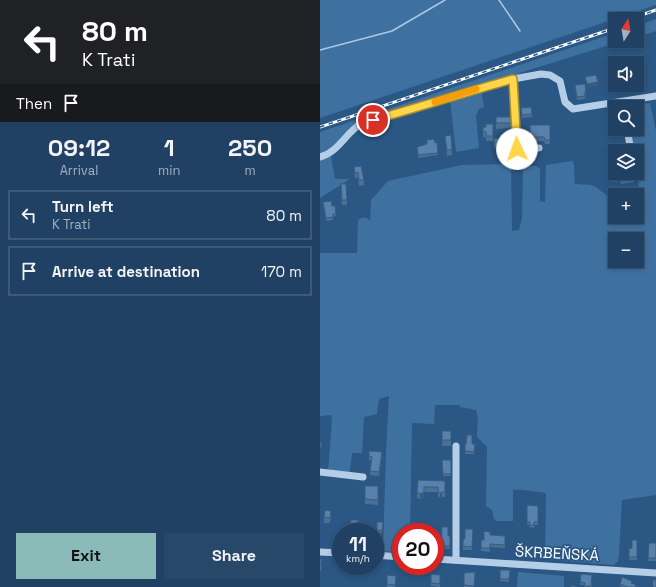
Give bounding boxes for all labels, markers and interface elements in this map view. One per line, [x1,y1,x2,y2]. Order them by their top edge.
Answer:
north arrow [608,12,644,48]
map controls [608,12,644,268]
text: 80 m [82,13,148,49]
icon: left [16,16,68,68]
text: K Trati [82,48,135,71]
button: sound [608,56,644,92]
icon: arrive [60,92,82,114]
text: Then [16,94,52,113]
button: search [608,100,644,136]
pin [356,103,390,137]
icon: arrive [362,109,384,131]
position arrow [496,128,538,170]
text: 09:12 [48,132,110,163]
text: 1 [164,132,175,163]
text: 250 [228,132,272,163]
button: layers [608,144,644,180]
text: Arrival [60,162,98,179]
text: min [158,162,180,179]
text: m [245,162,256,179]
button: + [608,188,644,224]
text: Turn left [52,197,114,216]
icon: left [18,204,40,226]
text: 80 m [266,206,302,225]
text: K Trati [52,216,91,233]
button: − [608,232,644,268]
icon: arrive [18,260,40,282]
text: Arrive at destination [52,262,200,281]
text: 170 m [261,262,302,281]
speed limit sign: 20 [392,523,444,575]
text: 11 [349,531,367,557]
button: Exit [16,533,156,579]
button: Share [164,533,304,579]
street label: ŠKRBEŇSKÁ [515,541,600,565]
text: km/h [346,552,370,565]

